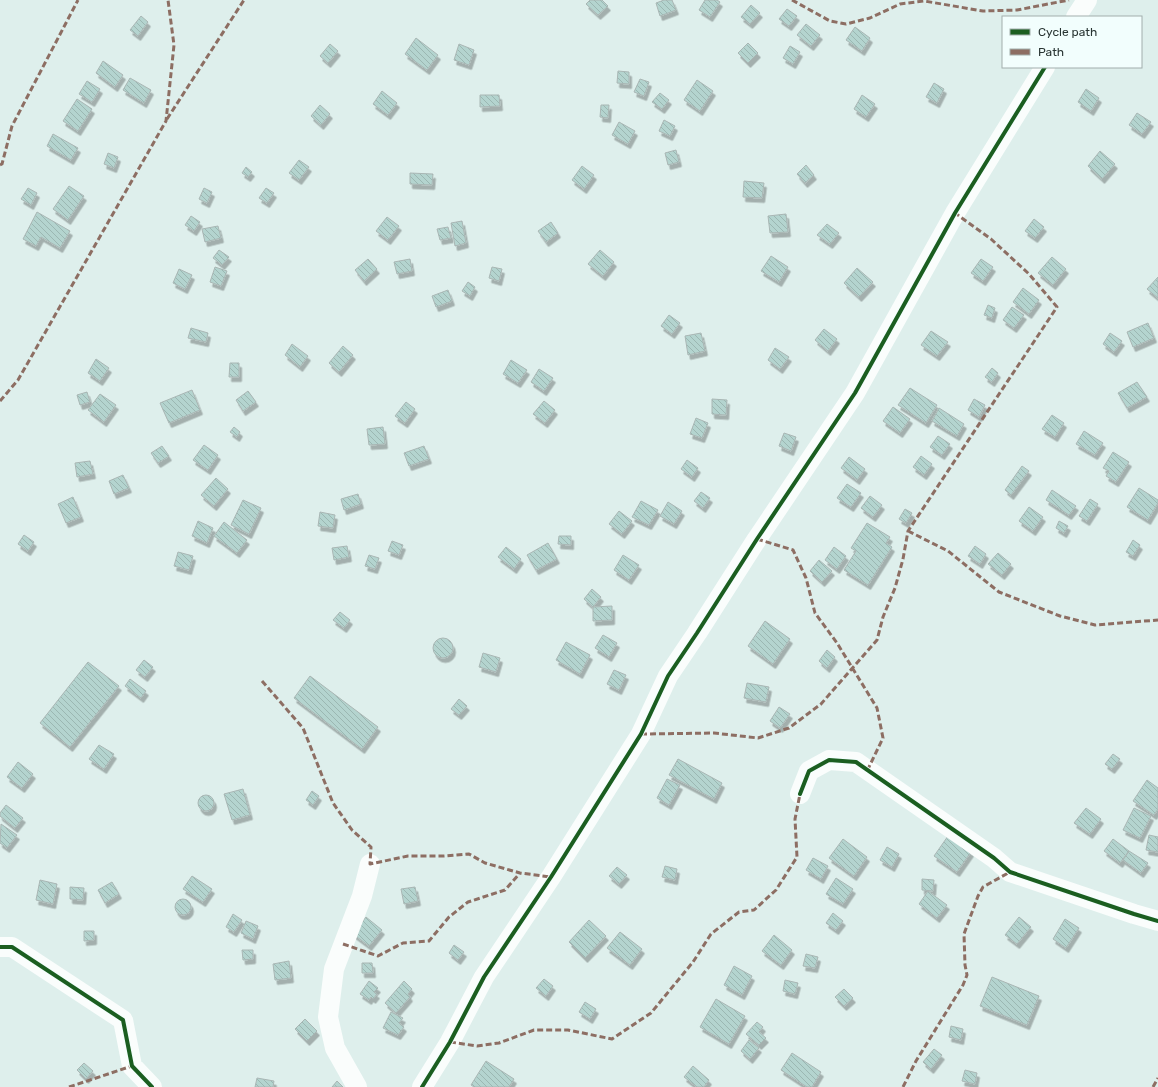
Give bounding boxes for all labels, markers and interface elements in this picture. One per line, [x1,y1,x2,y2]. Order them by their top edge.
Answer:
legend [1002,16,1142,68]
text: Cycle path [1038,25,1097,39]
text: Path [1038,45,1064,59]

